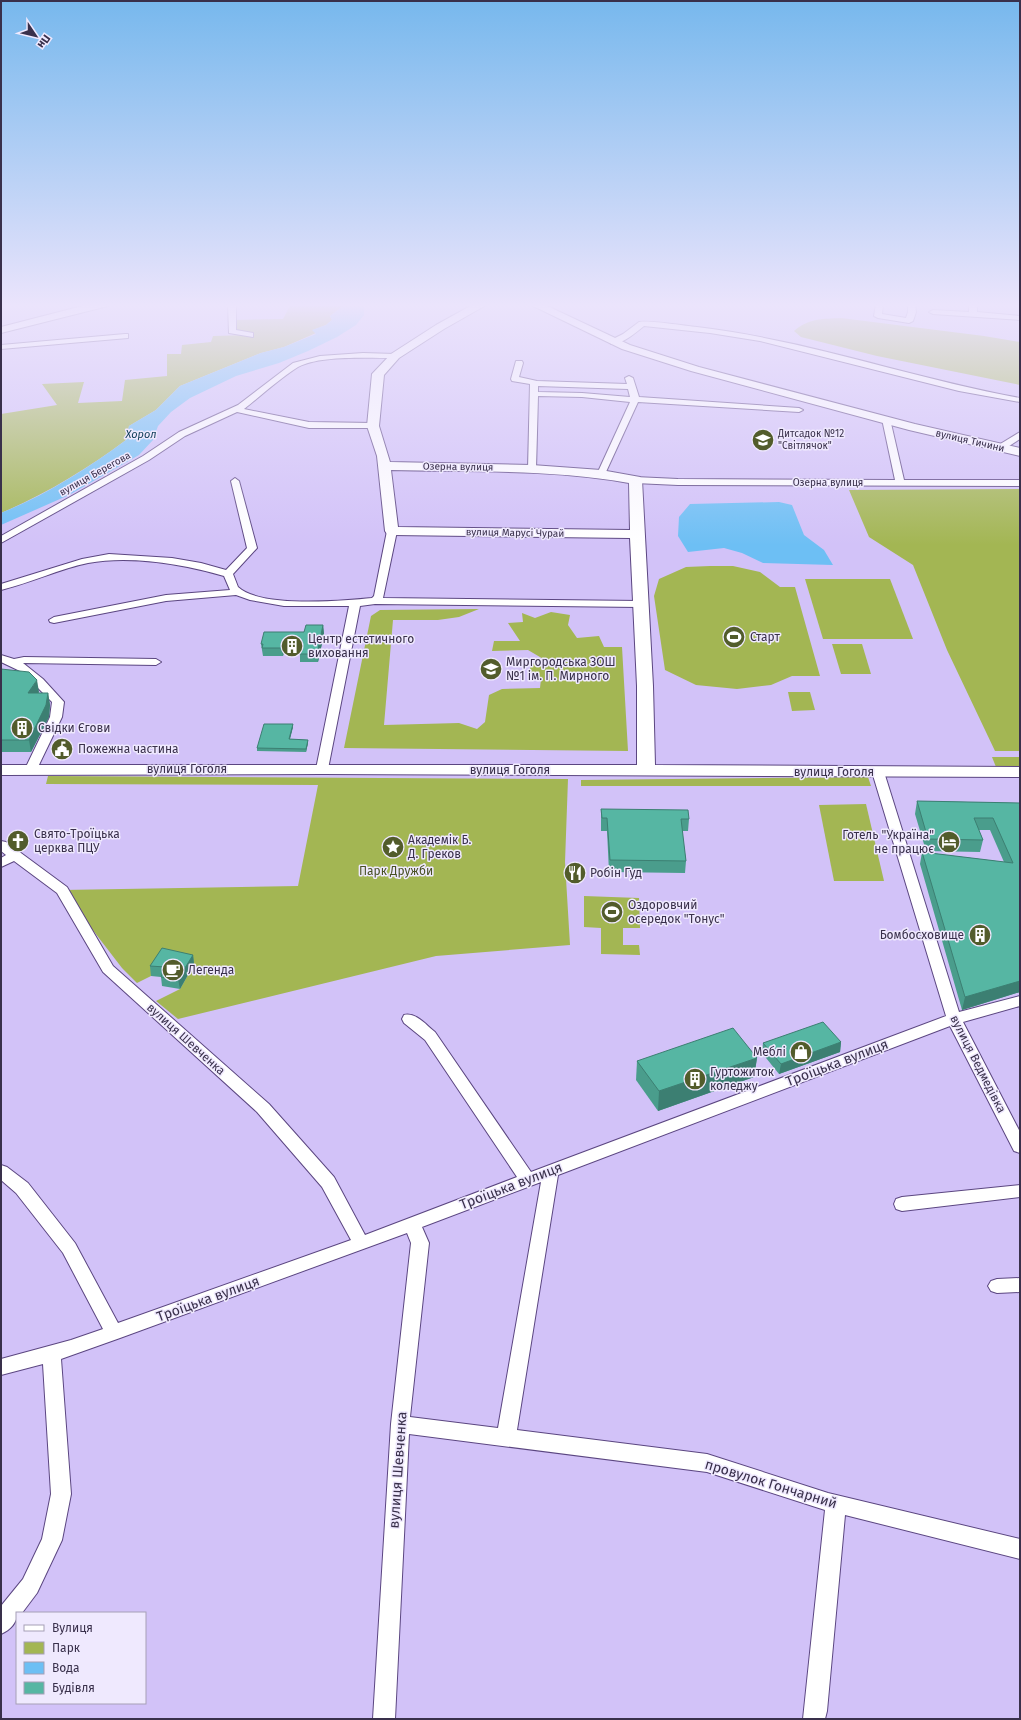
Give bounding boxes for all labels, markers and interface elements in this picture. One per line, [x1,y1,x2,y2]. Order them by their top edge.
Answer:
north arrow [16,16,56,56]
text: Пн [35,32,53,51]
school or university icon: Дитсадок №12 "Світлячок" [750,427,776,453]
street label: вулиця Тичини [934,427,1006,455]
water label: Хорол [125,428,156,441]
place label: Дитсадок №12 "Світлячок" [777,428,844,452]
street label: вулиця Берегова [57,449,133,499]
street label: Озерна вулиця [423,460,493,474]
street label: Озерна вулиця [793,477,863,489]
street label: вулиця Марусі Чурай [466,525,564,540]
sports icon: Старт [721,624,747,650]
place label: Старт [750,630,780,644]
place label: Центр естетичного виховання [308,632,414,660]
building icon: Центр естетичного виховання [279,633,305,659]
place label: Миргородська ЗОШ №1 ім. П. Мирного [506,655,616,683]
school or university icon: Миргородська ЗОШ №1 ім. П. Мирного [478,656,504,682]
building icon: Свідки Єгови [9,715,35,741]
place label: Свідки Єгови [38,721,110,735]
public building icon: Пожежна частина [49,736,75,762]
place label: Пожежна частина [78,742,179,756]
street label: вулиця Гоголя [147,762,227,776]
street label: вулиця Гоголя [470,763,550,777]
street label: вулиця Гоголя [794,765,874,779]
place label: Свято-Троїцька церква ПЦУ [34,827,120,855]
church icon: Свято-Троїцька церква ПЦУ [5,828,31,854]
place label: Готель "Україна" не працює [842,828,934,856]
hotel icon: Готель "Україна" не працює [936,829,962,855]
place label: Академік Б. Д. Греков [407,833,471,861]
place icon: Академік Б. Д. Греков [380,834,406,860]
restaurant icon: Робін Гуд [562,860,588,886]
park label: Парк Дружби [359,864,433,878]
place label: Робін Гуд [590,866,642,880]
place label: Оздоровчий осередок "Тонус" [628,898,725,926]
sports icon: Оздоровчий осередок "Тонус" [599,899,625,925]
building icon: Бомбосховище [967,922,993,948]
place label: Бомбосховище [880,928,964,942]
cafe icon: Легенда [160,957,186,983]
place label: Легенда [188,963,234,977]
street label: вулиця Шевченка [144,1000,228,1078]
street label: вулиця Ведмедівка [947,1013,1009,1115]
street label: Троїцька вулиця [783,1036,891,1090]
shop icon: Меблі [788,1039,814,1065]
place label: Меблі [753,1045,786,1059]
place label: Гуртожиток коледжу [710,1065,775,1093]
building icon: Гуртожиток коледжу [682,1066,708,1092]
street label: Троїцька вулиця [457,1159,565,1213]
street label: Троїцька вулиця [154,1272,262,1326]
street label: вулиця Шевченка [385,1411,411,1529]
street label: провулок Гончарний [703,1456,839,1512]
legend [16,1612,146,1704]
text: Вулиця [52,1621,93,1635]
text: Парк [52,1641,81,1655]
text: Вода [52,1661,79,1675]
text: Будівля [52,1681,95,1695]

